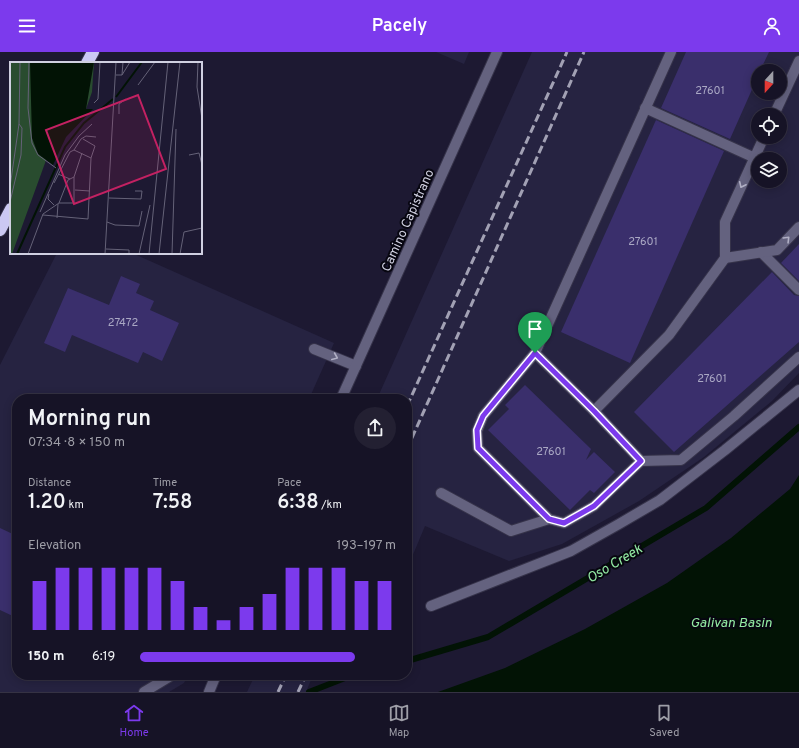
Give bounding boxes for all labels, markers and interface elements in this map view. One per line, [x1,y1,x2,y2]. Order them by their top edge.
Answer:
icon: menu [16,15,38,37]
text: Pacely [372,15,427,38]
icon: person [761,15,783,37]
inset map [10,62,202,254]
north arrow [751,64,787,100]
map controls [751,64,787,188]
house number: 27601 [695,84,725,98]
button: locate [751,108,787,144]
button: layers [751,152,787,188]
street label: Camino Capistrano [379,167,439,275]
one-way arrow [739,181,747,189]
house number: 27601 [628,235,658,249]
one-way arrow [782,236,790,244]
pin [518,312,552,353]
house number: 27472 [108,316,138,330]
icon: arrive [524,318,546,340]
one-way arrow [331,353,338,361]
house number: 27601 [697,372,727,386]
text: Morning run [28,406,151,433]
button: share [354,407,396,449]
text: 07:34 · 8 × 150 m [28,435,125,451]
house number: 27601 [536,445,566,459]
text: Distance [28,476,71,490]
text: Time [153,476,177,490]
text: Pace [277,476,302,490]
text: 1.20 [28,490,66,516]
text: 7:58 [153,490,193,516]
text: 6:38 [277,490,319,516]
text: km [66,498,84,512]
text: /km [319,498,342,512]
text: Elevation [28,538,81,554]
text: 193–197 m [336,538,396,554]
water label: Oso Creek [584,541,646,587]
water label: Galivan Basin [690,615,772,632]
text: 150 m [28,649,64,665]
text: 6:19 [92,649,115,665]
tab: Home [120,702,149,740]
tab: Map [388,702,410,740]
tab: Saved [649,702,679,740]

